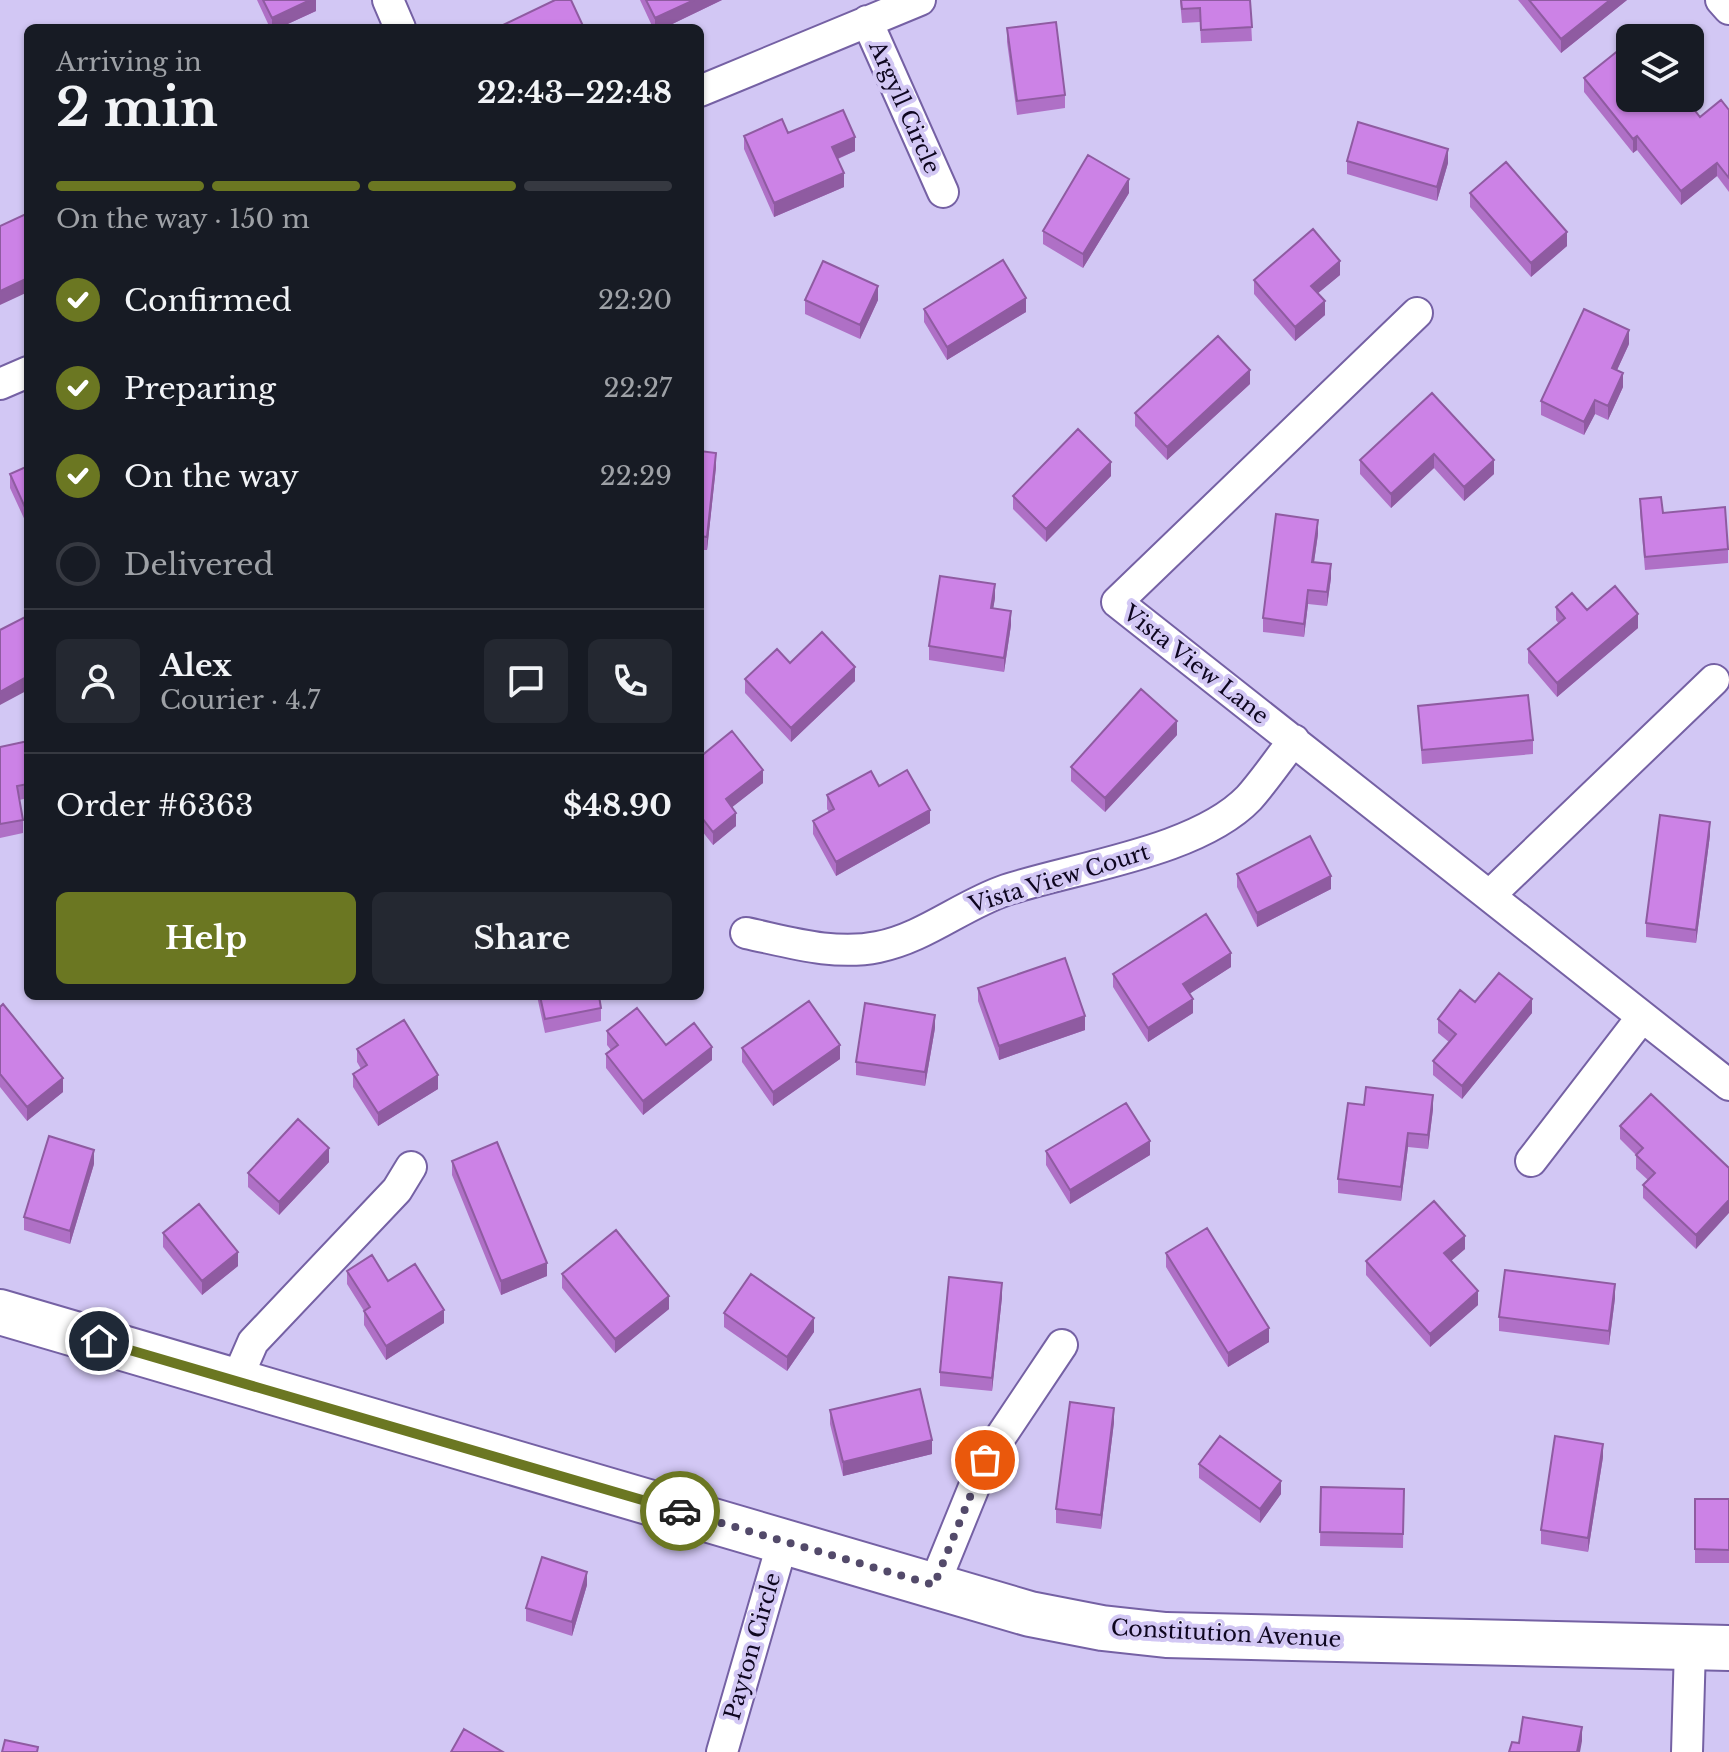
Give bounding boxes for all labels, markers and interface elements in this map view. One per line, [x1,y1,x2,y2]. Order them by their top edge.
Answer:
map controls [1616,24,1704,112]
button: layers [1616,24,1704,112]
street label: Argyll Circle [863,36,946,178]
text: Arriving in [56,46,202,78]
text: 22:43–22:48 [477,74,672,111]
text: 2 min [56,76,218,140]
text: On the way · 150 m [56,203,310,235]
icon: check [56,278,100,322]
text: Confirmed [124,282,292,319]
text: 22:20 [598,284,672,316]
icon: check [56,366,100,410]
text: Preparing [124,370,276,407]
text: 22:27 [603,372,672,404]
icon: check [56,454,100,498]
text: On the way [124,458,299,495]
text: 22:29 [600,460,672,492]
text: Delivered [124,546,274,583]
street label: Vista View Lane [1117,599,1274,730]
button: person [56,639,140,723]
button: chat [484,639,568,723]
button: phone [588,639,672,723]
text: Alex [160,647,232,684]
text: Courier · 4.7 [160,684,320,716]
text: Order #6363 [56,787,254,824]
text: $48.90 [563,787,672,824]
street label: Vista View Court [965,838,1153,919]
button: Help [56,892,356,984]
button: Share [372,892,672,984]
pin [65,1307,133,1375]
icon: home [77,1319,121,1363]
pin [951,1426,1019,1494]
icon: bag [963,1438,1007,1482]
courier [640,1471,720,1551]
icon: car [658,1489,702,1533]
street label: Payton Circle [719,1569,786,1723]
street label: Constitution Avenue [1110,1614,1342,1653]

